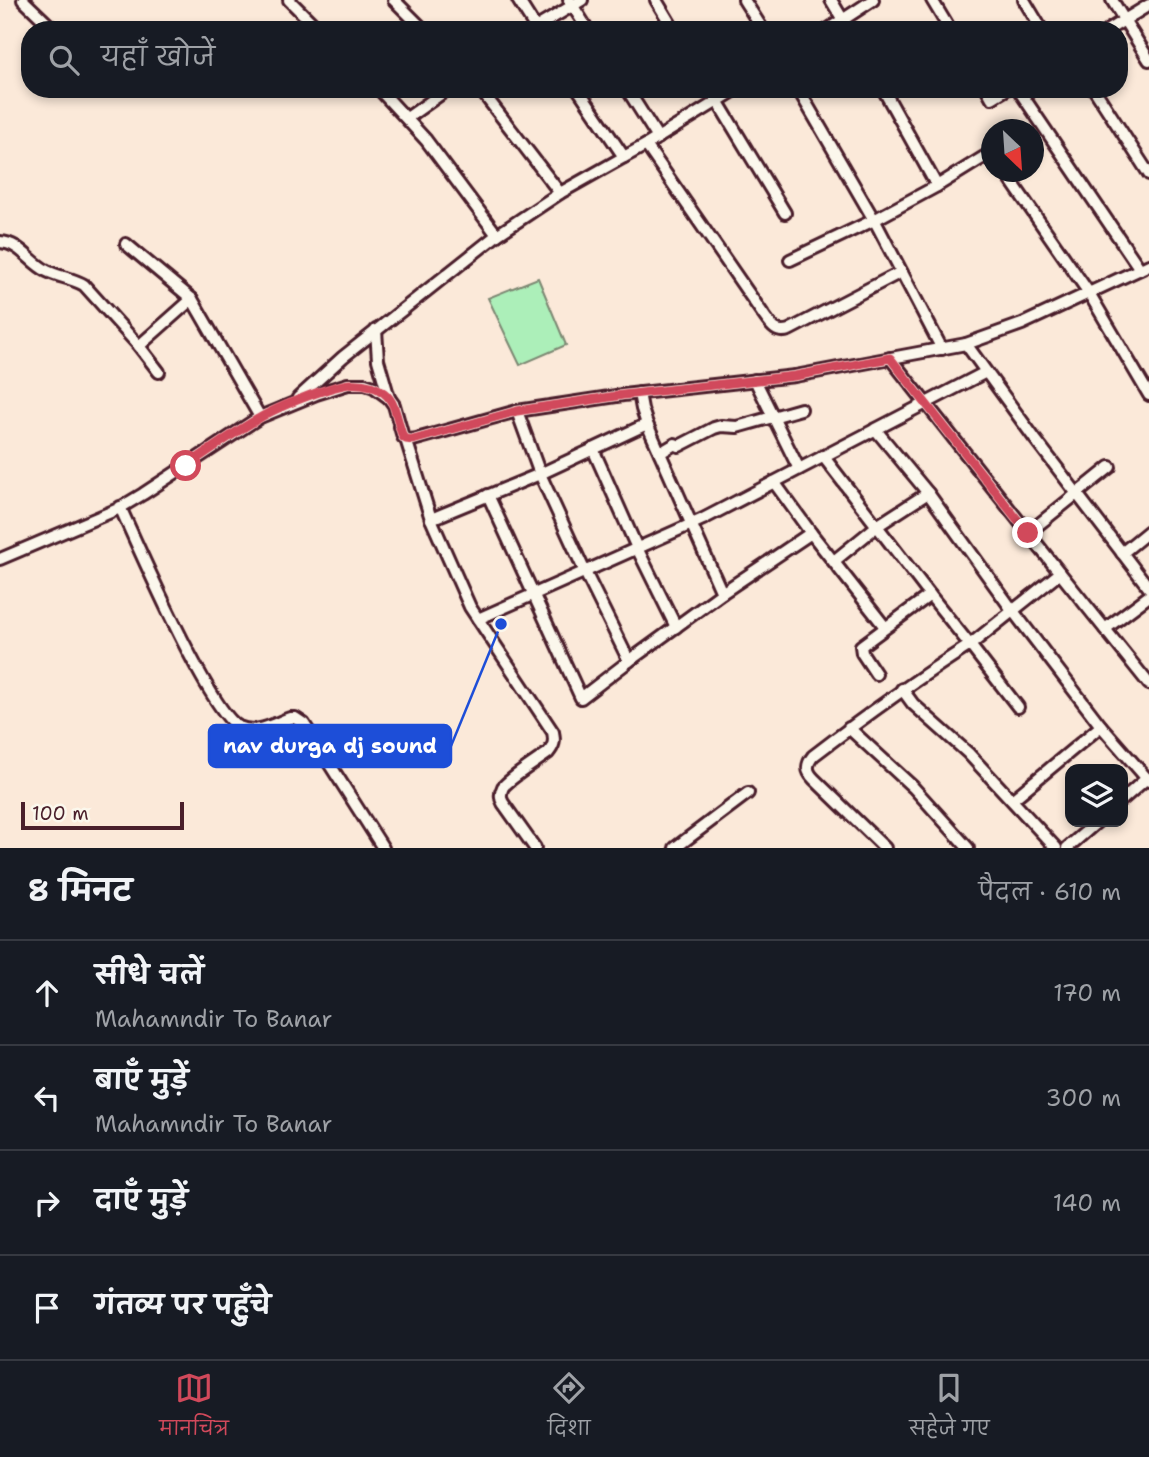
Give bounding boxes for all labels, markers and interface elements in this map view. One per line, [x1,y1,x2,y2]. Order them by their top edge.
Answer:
search box [21,21,1128,98]
text: यहाँ खोजें [101,39,215,74]
icon: search [45,41,83,79]
north arrow [981,119,1044,182]
route start [170,450,201,481]
route end [1012,517,1043,548]
callout: nav durga dj sound [209,725,451,767]
text: nav durga dj sound [223,732,437,760]
map controls [1065,764,1128,827]
button: layers [1065,764,1128,827]
scale bar [21,799,184,831]
text: 100 m [32,801,89,826]
text: 8 मिनट [28,870,132,911]
text: पैदल · 610 m [979,877,1121,907]
text: सीधे चलें [95,957,204,992]
icon: ahead [28,974,66,1012]
text: 170 m [1053,978,1121,1008]
text: Mahamndir To Banar [95,1004,332,1034]
text: बाएँ मुड़ें [95,1062,189,1097]
icon: left [28,1079,66,1117]
text: 300 m [1046,1083,1121,1113]
text: Mahamndir To Banar [95,1109,332,1139]
text: दाएँ मुड़ें [95,1182,188,1217]
icon: right [28,1184,66,1222]
text: 140 m [1053,1188,1121,1218]
text: गंतव्य पर पहुँचे [95,1287,271,1322]
icon: arrive [28,1289,66,1327]
tab: मानचित्र [159,1369,229,1449]
tab: दिशा [548,1369,591,1449]
tab: सहेजे गए [909,1369,990,1449]

